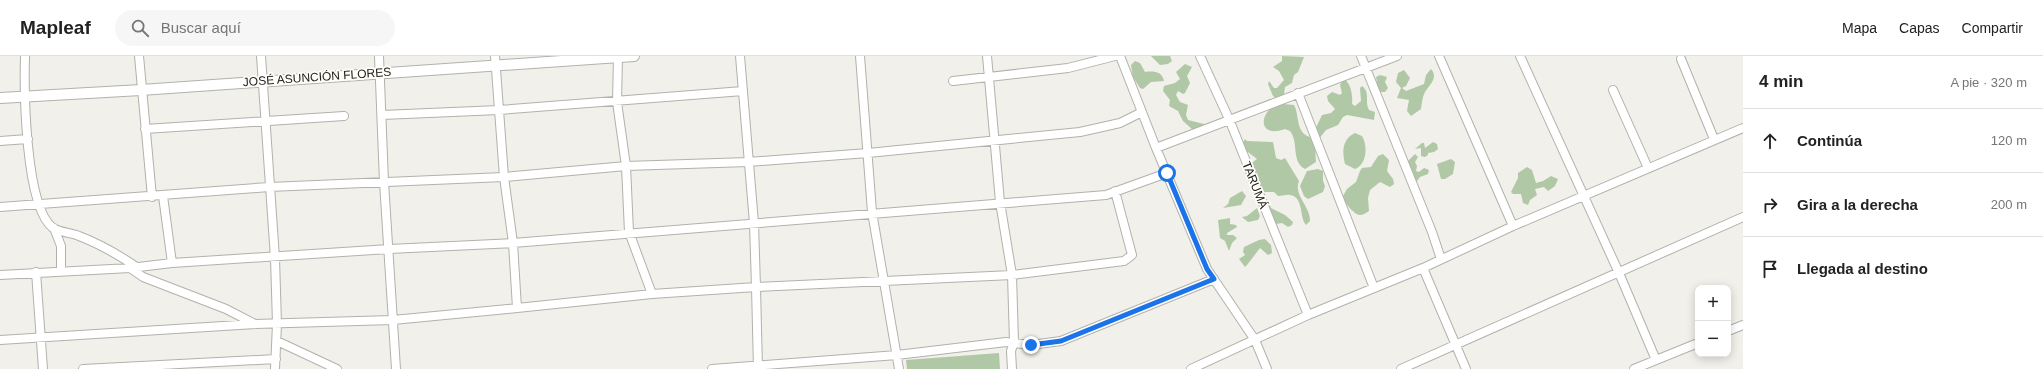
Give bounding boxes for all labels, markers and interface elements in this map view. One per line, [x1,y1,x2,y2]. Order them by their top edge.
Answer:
search box [115,10,395,46]
text: Mapleaf [20,17,91,38]
icon: search [129,17,151,39]
text: Buscar aquí [161,19,241,36]
text: Mapa [1842,20,1877,36]
text: Capas [1899,20,1940,36]
text: Compartir [1962,20,2023,36]
street label: JOSÉ ASUNCIÓN FLORES [242,64,392,89]
text: 4 min [1759,72,1803,91]
text: A pie · 320 m [1950,75,2027,90]
icon: ahead [1759,130,1781,152]
text: Continúa [1797,132,1862,149]
text: 120 m [1991,133,2027,148]
street label: TARUMÁ [1239,159,1272,211]
route start [1158,164,1176,182]
icon: right [1759,194,1781,216]
text: Gira a la derecha [1797,196,1918,213]
text: 200 m [1991,197,2027,212]
icon: arrive [1759,258,1781,280]
text: Llegada al destino [1797,260,1928,277]
map controls [1695,285,1731,357]
button: + [1695,285,1731,321]
button: − [1695,321,1731,357]
route end [1022,336,1040,354]

